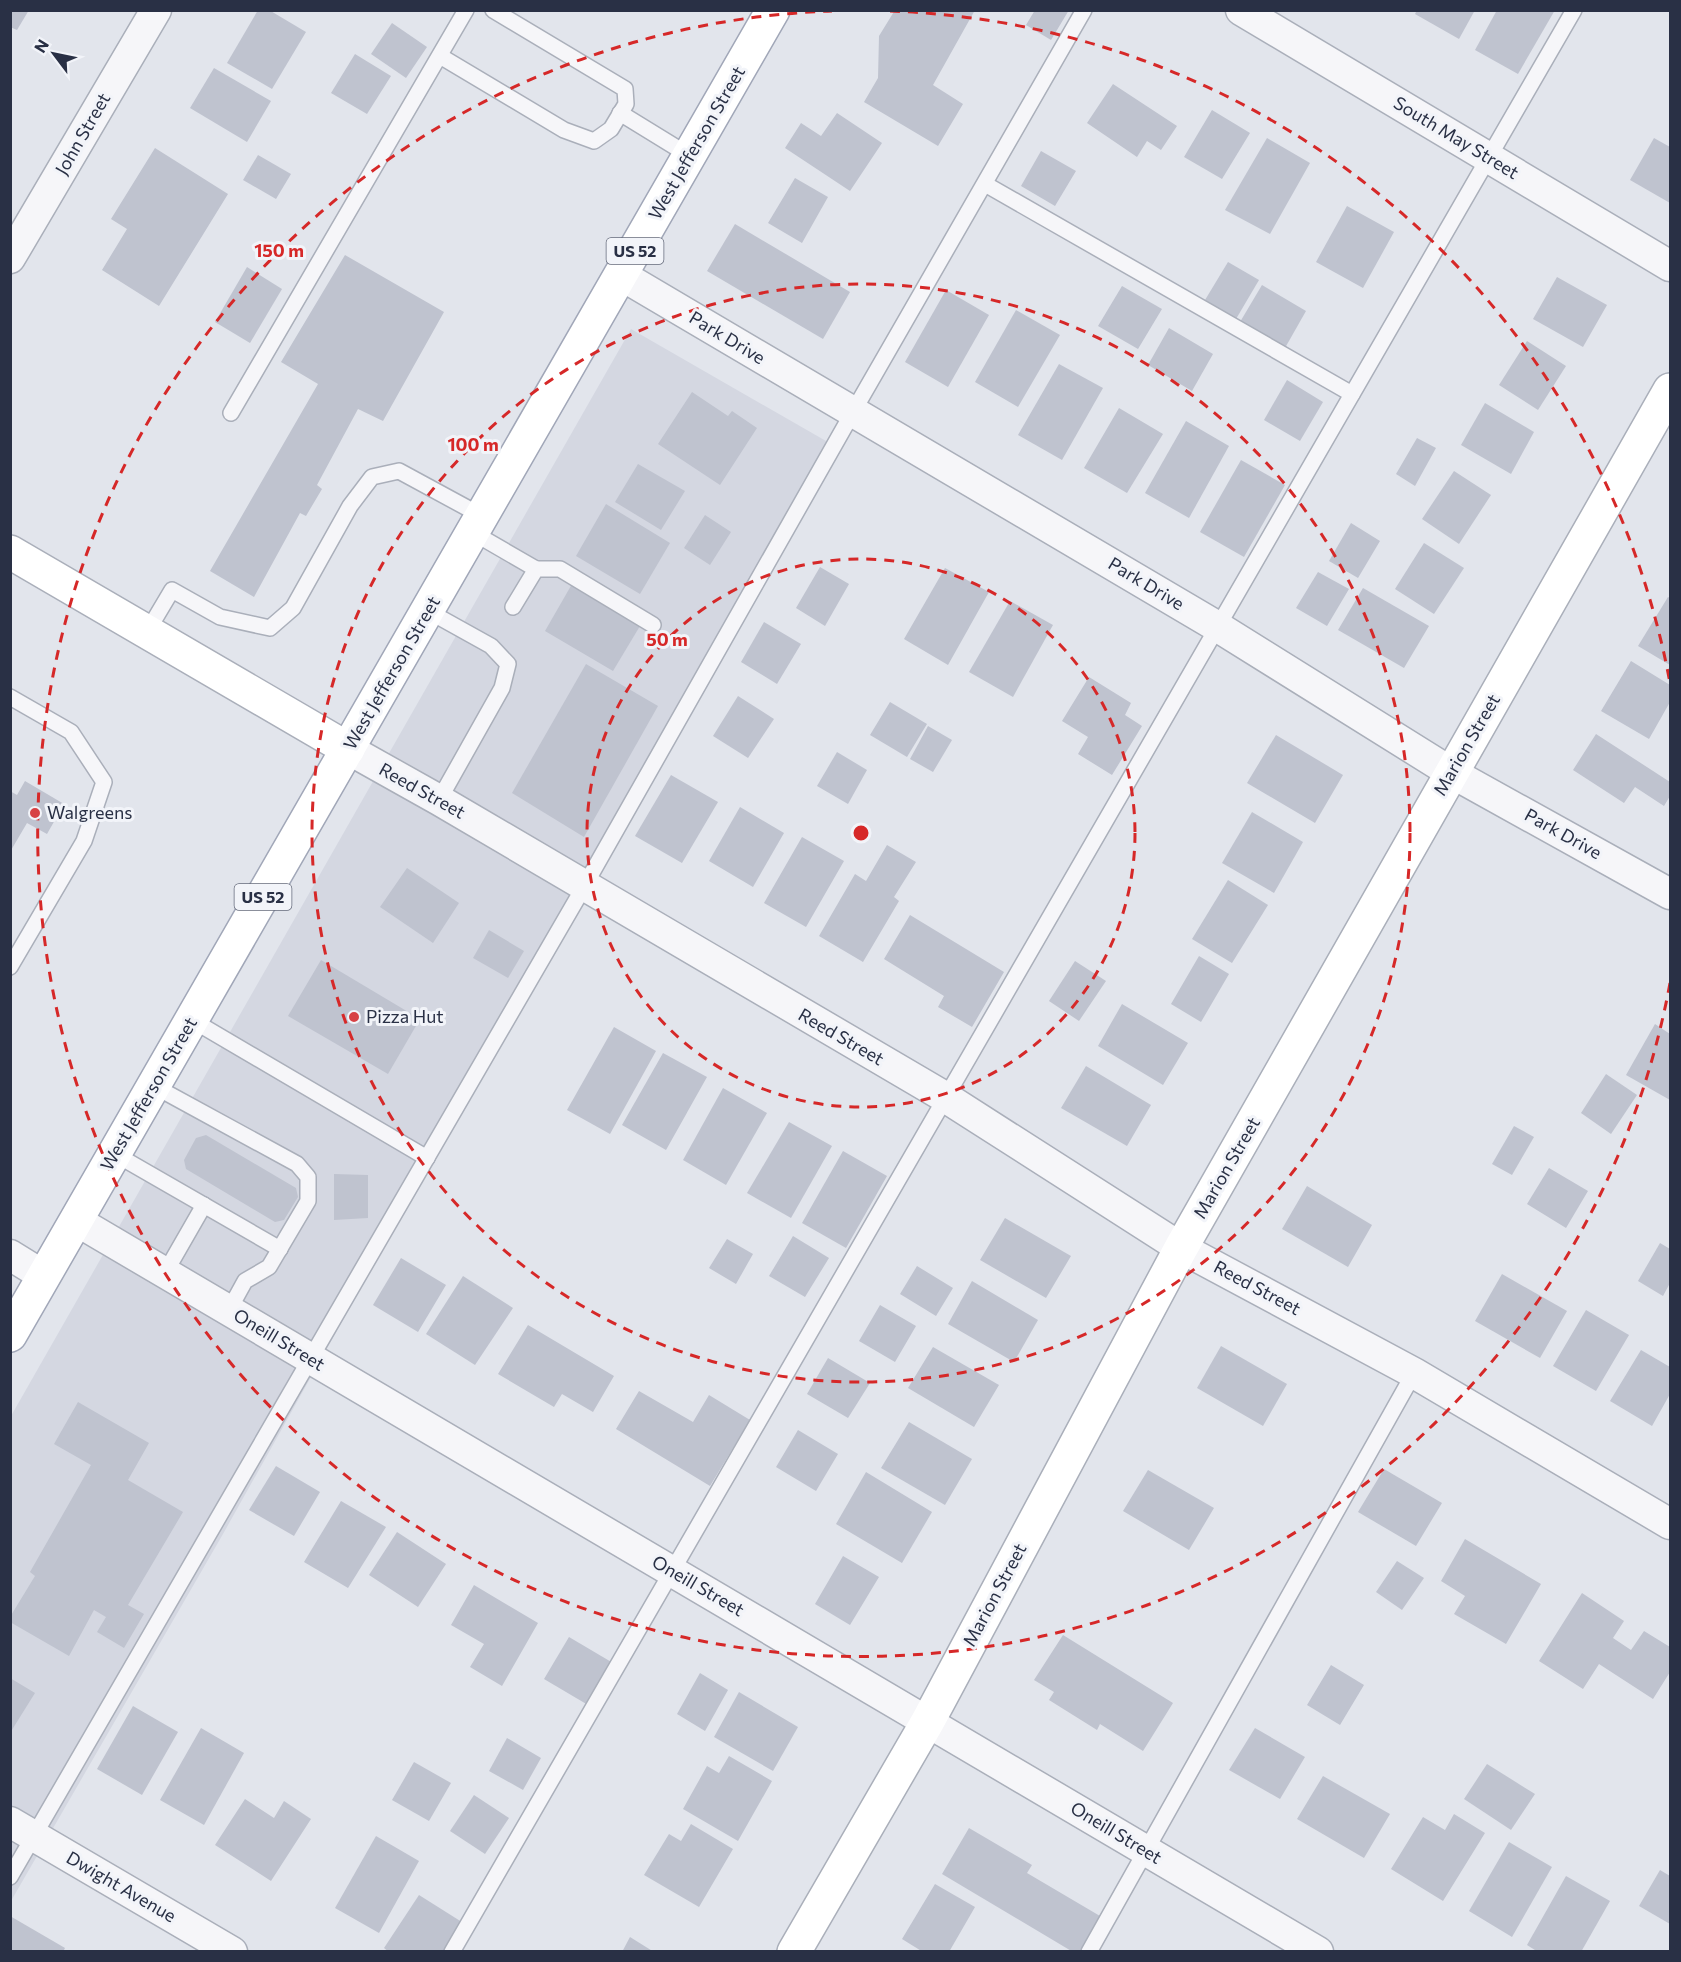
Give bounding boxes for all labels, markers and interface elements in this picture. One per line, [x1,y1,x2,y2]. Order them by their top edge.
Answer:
north arrow [24,24,84,84]
text: N [30,36,52,56]
street label: West Jefferson Street [643,62,749,223]
street label: John Street [50,89,114,178]
street label: South May Street [1390,91,1523,183]
road number: US 52 [606,238,664,264]
text: 150 m [254,239,304,261]
street label: Park Drive [686,306,769,368]
text: 100 m [447,433,499,455]
street label: Park Drive [1105,552,1188,614]
street label: West Jefferson Street [338,592,444,753]
text: 50 m [646,628,688,650]
street label: Marion Street [1428,690,1504,799]
street label: Reed Street [376,757,469,823]
place label: Walgreens [47,801,133,823]
street label: Park Drive [1521,803,1606,863]
marker: Walgreens [28,806,42,820]
centre of rings [851,823,871,843]
road number: US 52 [234,884,292,910]
street label: Reed Street [795,1003,888,1069]
place label: Pizza Hut [366,1005,444,1027]
marker: Pizza Hut [347,1010,361,1024]
street label: West Jefferson Street [95,1013,201,1174]
street label: Marion Street [1188,1113,1264,1222]
street label: Reed Street [1210,1255,1305,1319]
street label: Oneill Street [230,1303,329,1375]
street label: Marion Street [958,1539,1031,1650]
street label: Oneill Street [649,1550,748,1620]
street label: Oneill Street [1067,1796,1166,1868]
street label: Dwight Avenue [63,1846,180,1926]

